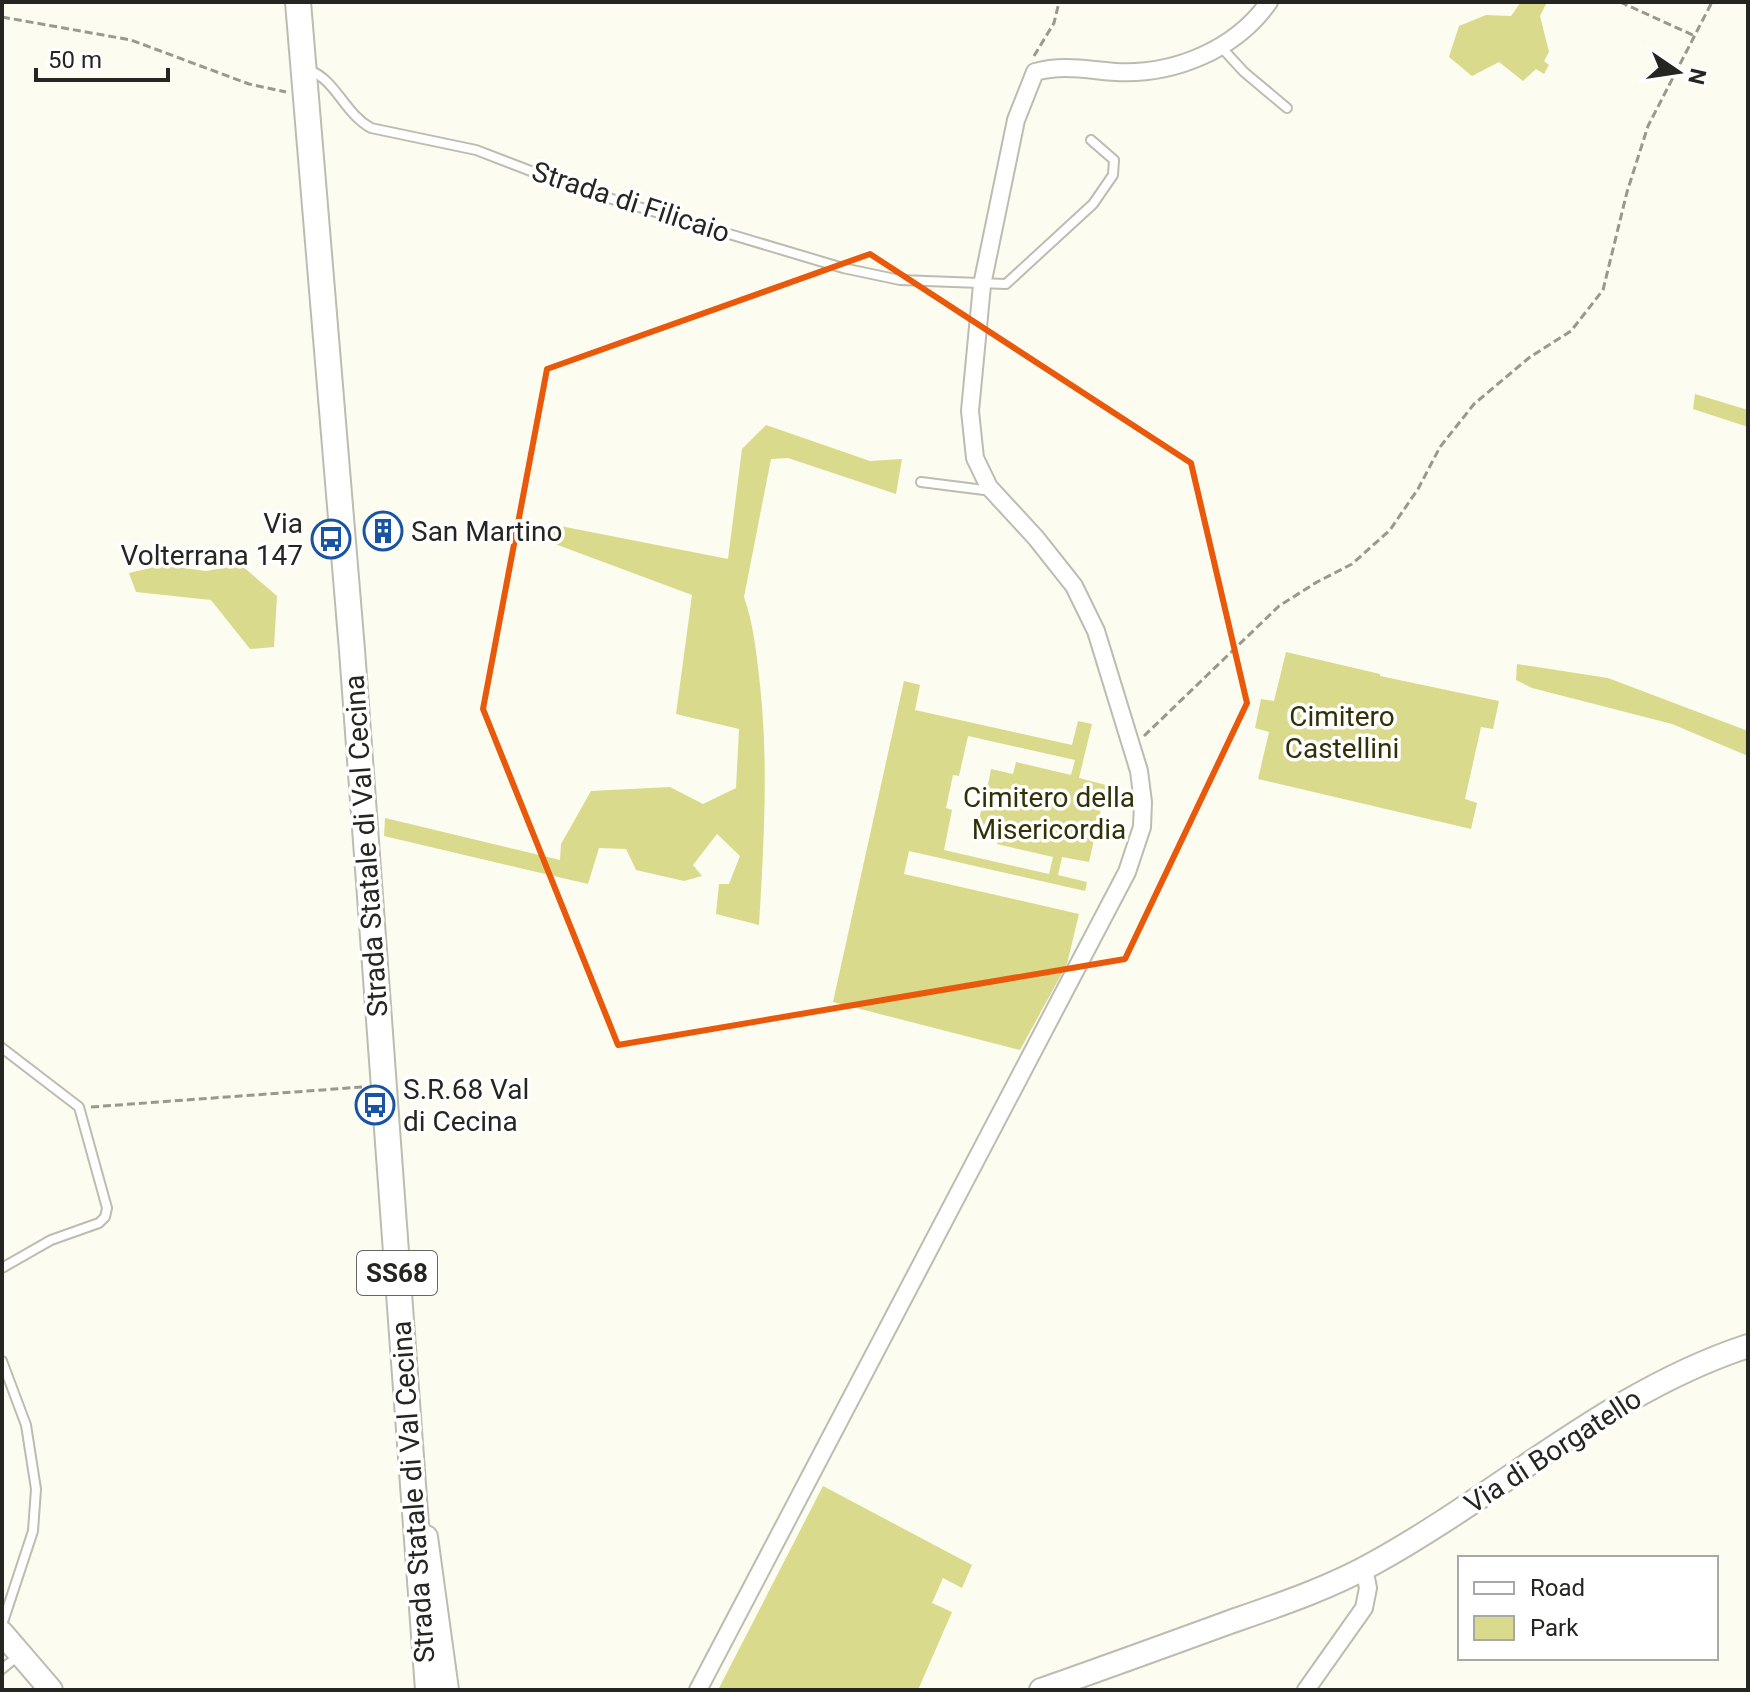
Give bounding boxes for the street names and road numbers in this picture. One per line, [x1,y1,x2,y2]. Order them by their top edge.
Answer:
street label: Strada di Filicaio [528,154,734,250]
street label: Strada Statale di Val Cecina [338,674,394,1018]
road number: SS68 [357,1251,437,1295]
street label: Strada Statale di Val Cecina [385,1320,441,1664]
street label: Via di Borgatello [1459,1382,1647,1520]

